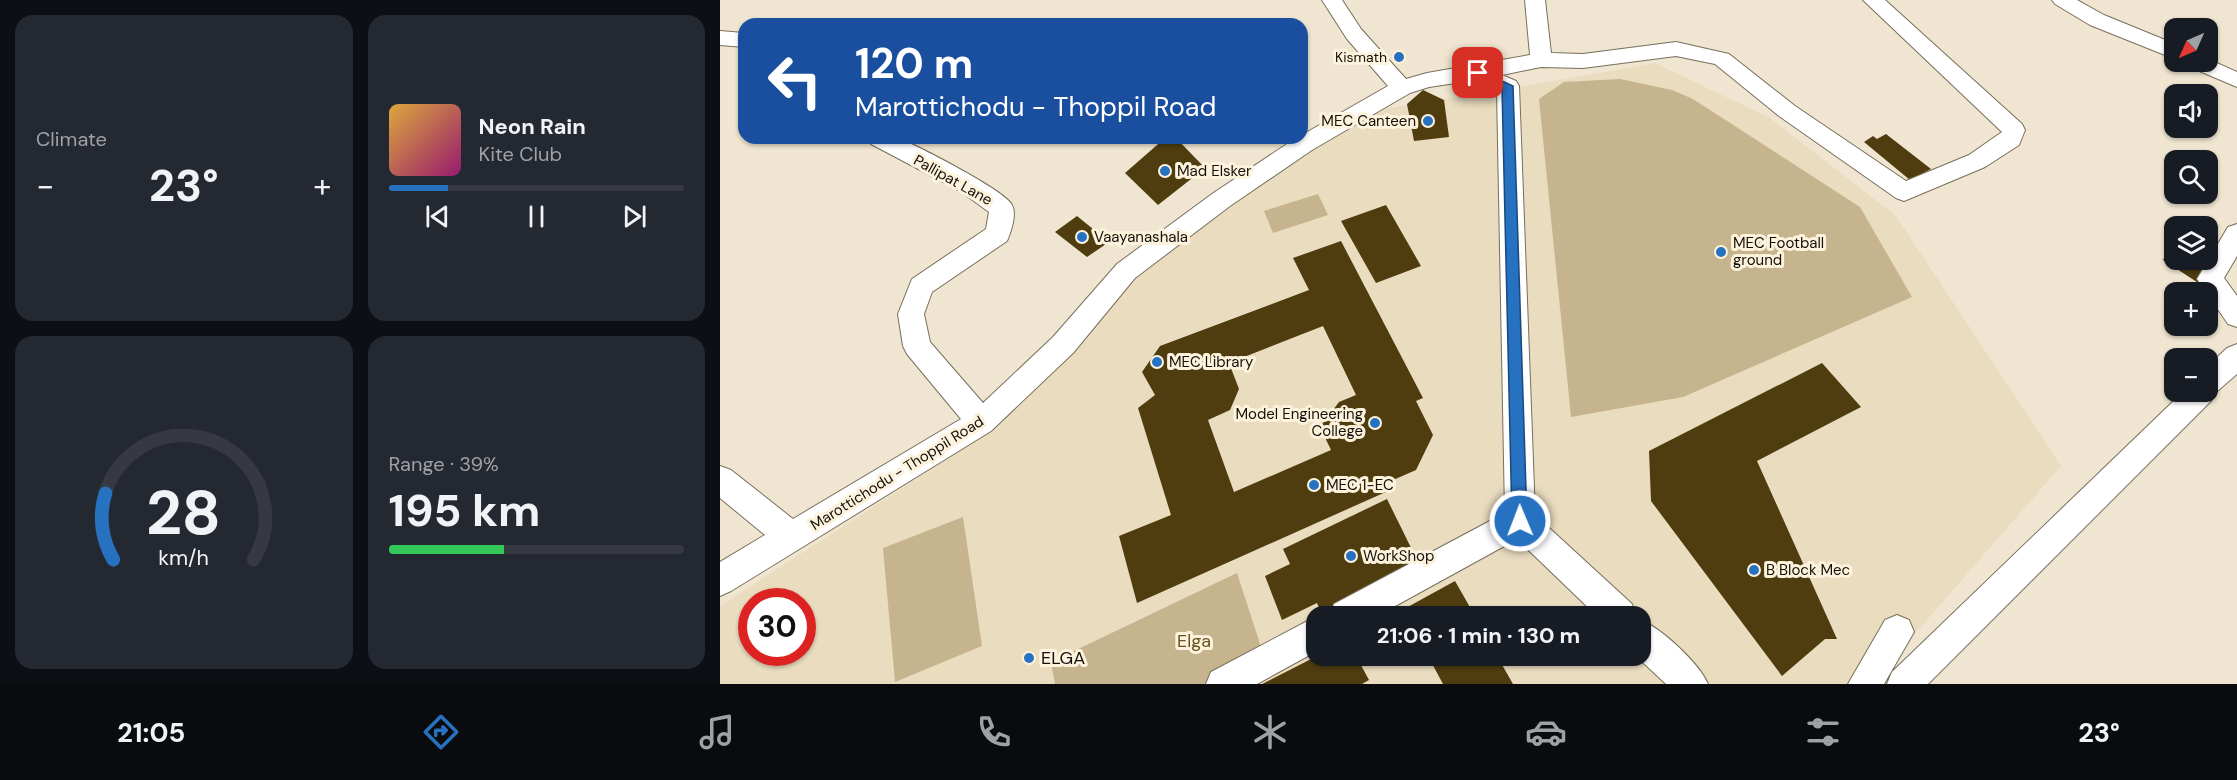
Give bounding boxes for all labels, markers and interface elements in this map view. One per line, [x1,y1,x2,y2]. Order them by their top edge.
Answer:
north arrow [2164,18,2218,72]
map controls [2164,18,2218,402]
text: 120 m [855,36,973,91]
icon: left [756,42,834,120]
pin [1452,47,1503,98]
place label: Kismath [1335,48,1387,66]
marker: Kismath [1392,50,1406,64]
icon: arrive [1461,56,1494,89]
button: sound [2164,84,2218,138]
text: Marottichodu - Thoppil Road [855,89,1216,124]
place label: MEC Canteen [1321,111,1416,131]
text: Neon Rain [479,112,586,141]
marker: MEC Canteen [1421,114,1435,128]
text: Climate [36,126,107,152]
text: Kite Club [479,141,562,167]
street label: Pallipat Lane [910,150,996,210]
button: search [2164,150,2218,204]
text: 23° [149,156,218,215]
place label: Mad Elsker [1177,161,1252,181]
text: − [36,164,54,207]
text: + [313,164,332,207]
marker: Mad Elsker [1158,164,1172,178]
icon: previous [421,200,454,233]
icon: pause [520,200,553,233]
icon: next [618,200,651,233]
button: layers [2164,216,2218,270]
place label: Vaayanashala [1094,227,1188,247]
marker: Vaayanashala [1075,230,1089,244]
place label: MEC Football ground [1733,233,1824,270]
marker: MEC Football ground [1714,245,1728,259]
button: + [2164,282,2218,336]
button: − [2164,348,2218,402]
place label: MEC Library [1169,352,1254,372]
marker: MEC Library [1150,355,1164,369]
place label: Model Engineering College [1235,404,1363,441]
street label: Marottichodu - Thoppil Road [807,411,987,535]
marker: Model Engineering College [1368,416,1382,430]
text: Range · 39% [389,451,499,477]
text: 28 [146,472,221,553]
place label: MEC 1-EC [1326,475,1394,495]
marker: MEC 1-EC [1307,478,1321,492]
text: 195 km [389,481,540,540]
position arrow [1488,489,1552,553]
text: km/h [158,544,209,572]
place label: WorkShop [1363,546,1434,566]
marker: WorkShop [1344,549,1358,563]
place label: B Block Mec [1766,560,1850,580]
marker: B Block Mec [1747,563,1761,577]
speed limit sign: 30 [738,588,816,666]
text: 21:06 · 1 min · 130 m [1377,621,1580,650]
park label: Elga [1177,629,1211,653]
place label: ELGA [1041,646,1085,670]
marker: ELGA [1022,651,1036,665]
icon: directions [420,711,462,753]
icon: music [696,711,738,753]
icon: phone [973,711,1015,753]
icon: climate [1249,711,1291,753]
icon: car [1525,711,1567,753]
icon: filters [1802,711,1844,753]
text: 21:05 [117,715,185,750]
text: 23° [2078,715,2120,750]

